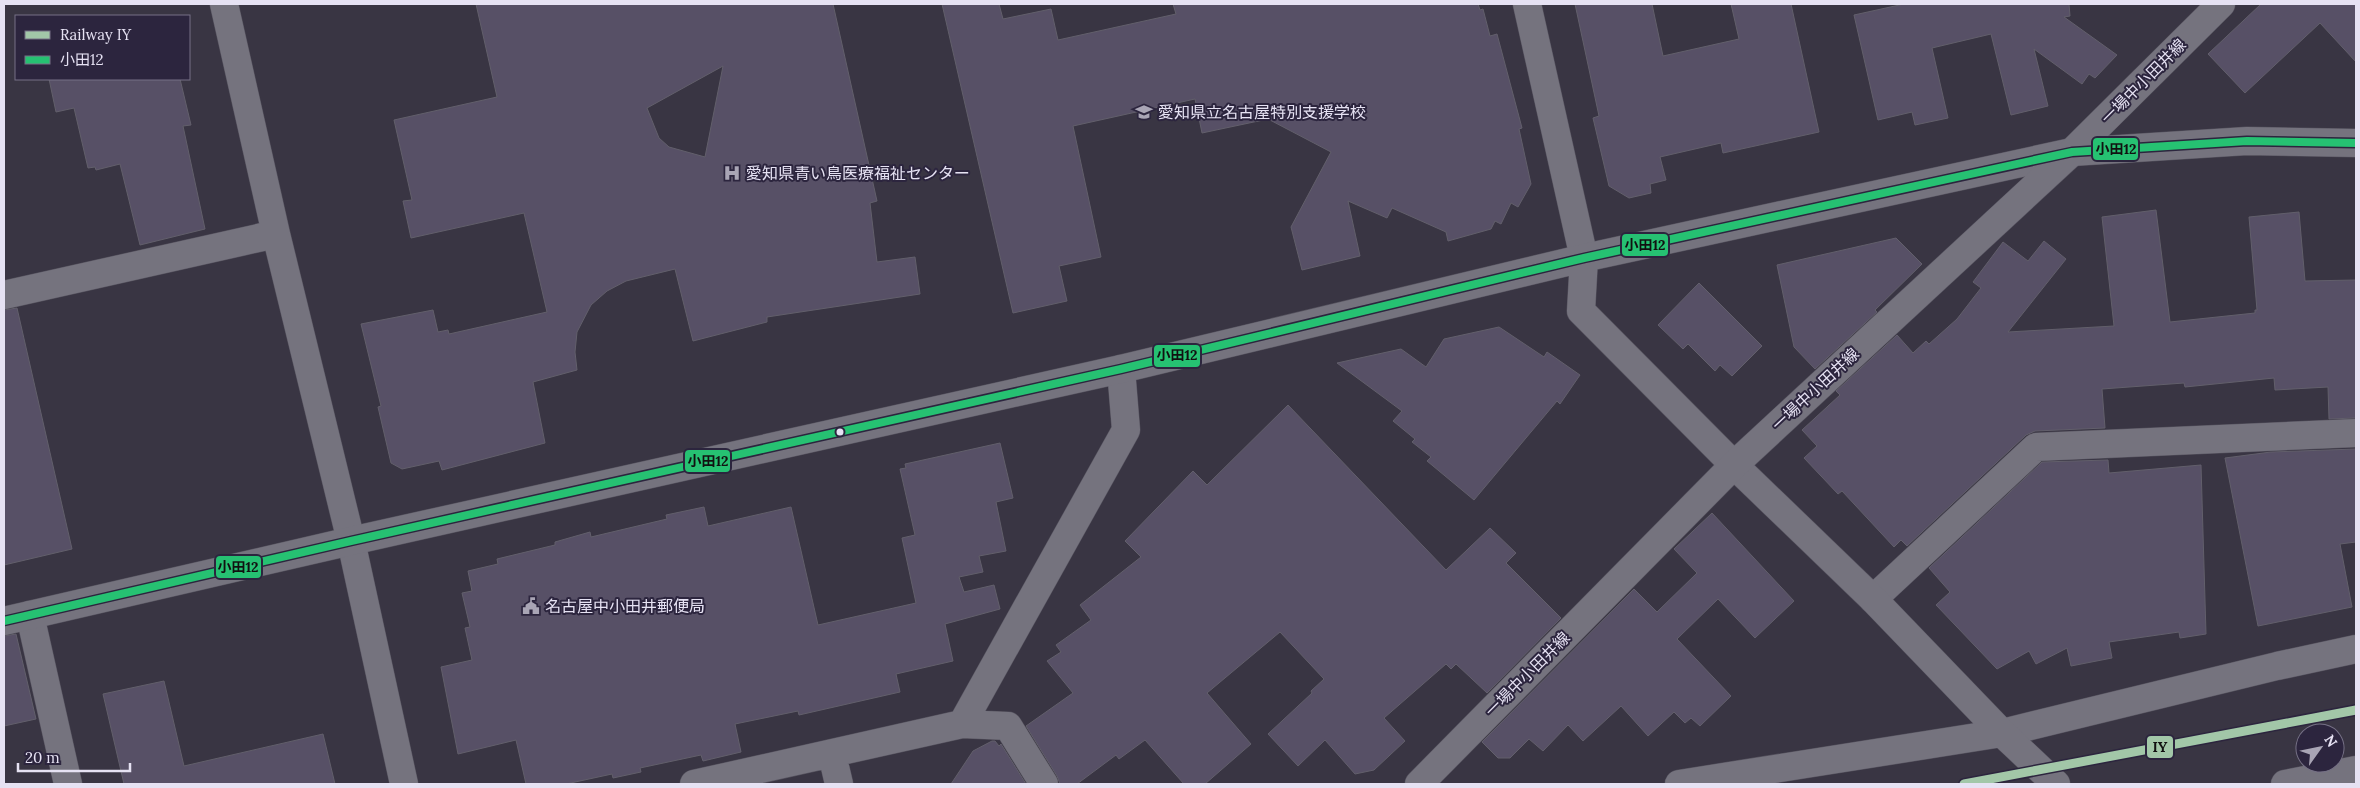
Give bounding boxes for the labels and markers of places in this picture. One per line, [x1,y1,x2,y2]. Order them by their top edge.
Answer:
school or university icon: 愛知県立名古屋特別支援学校 [1134,102,1154,122]
place label: 愛知県立名古屋特別支援学校 [1158,102,1366,122]
hospital icon: 愛知県青い鳥医療福祉センター [722,163,742,183]
place label: 愛知県青い鳥医療福祉センター [746,163,970,183]
unlabelled marker [835,427,845,437]
public building icon: 名古屋中小田井郵便局 [521,596,541,616]
place label: 名古屋中小田井郵便局 [545,596,705,616]

